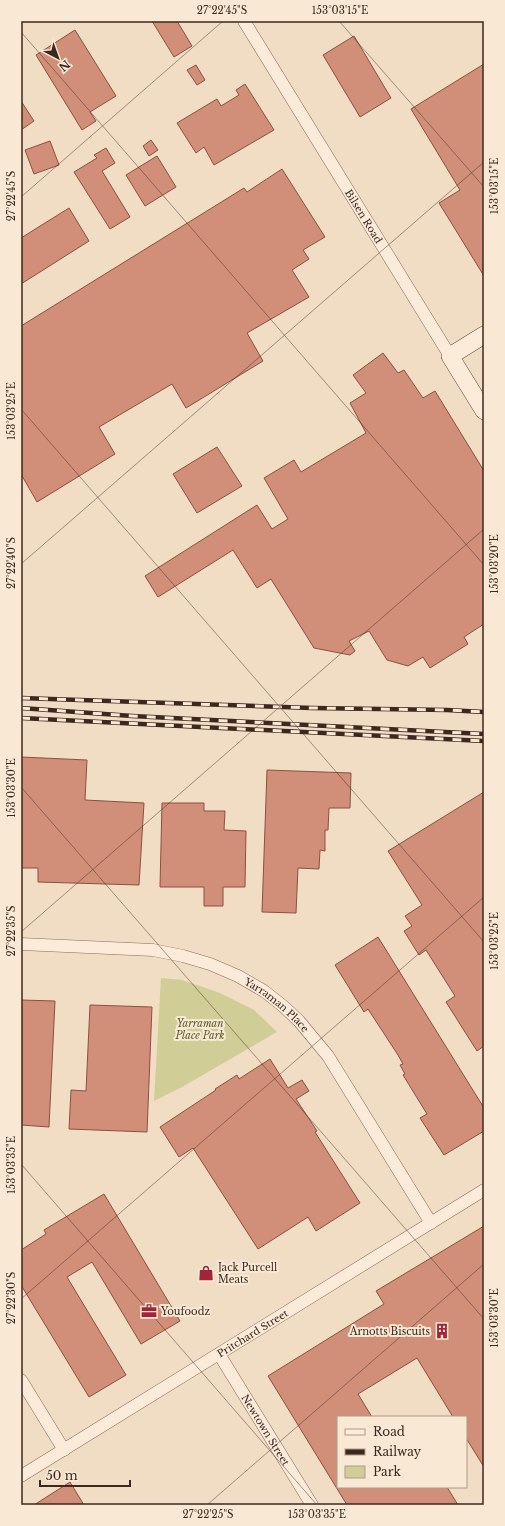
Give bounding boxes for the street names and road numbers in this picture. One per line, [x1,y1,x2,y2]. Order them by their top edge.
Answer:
street label: Bilsen Road [342,187,386,246]
street label: Yarraman Place [241,974,312,1035]
street label: Pritchard Street [215,1306,291,1360]
street label: Newtown Street [239,1392,293,1468]

